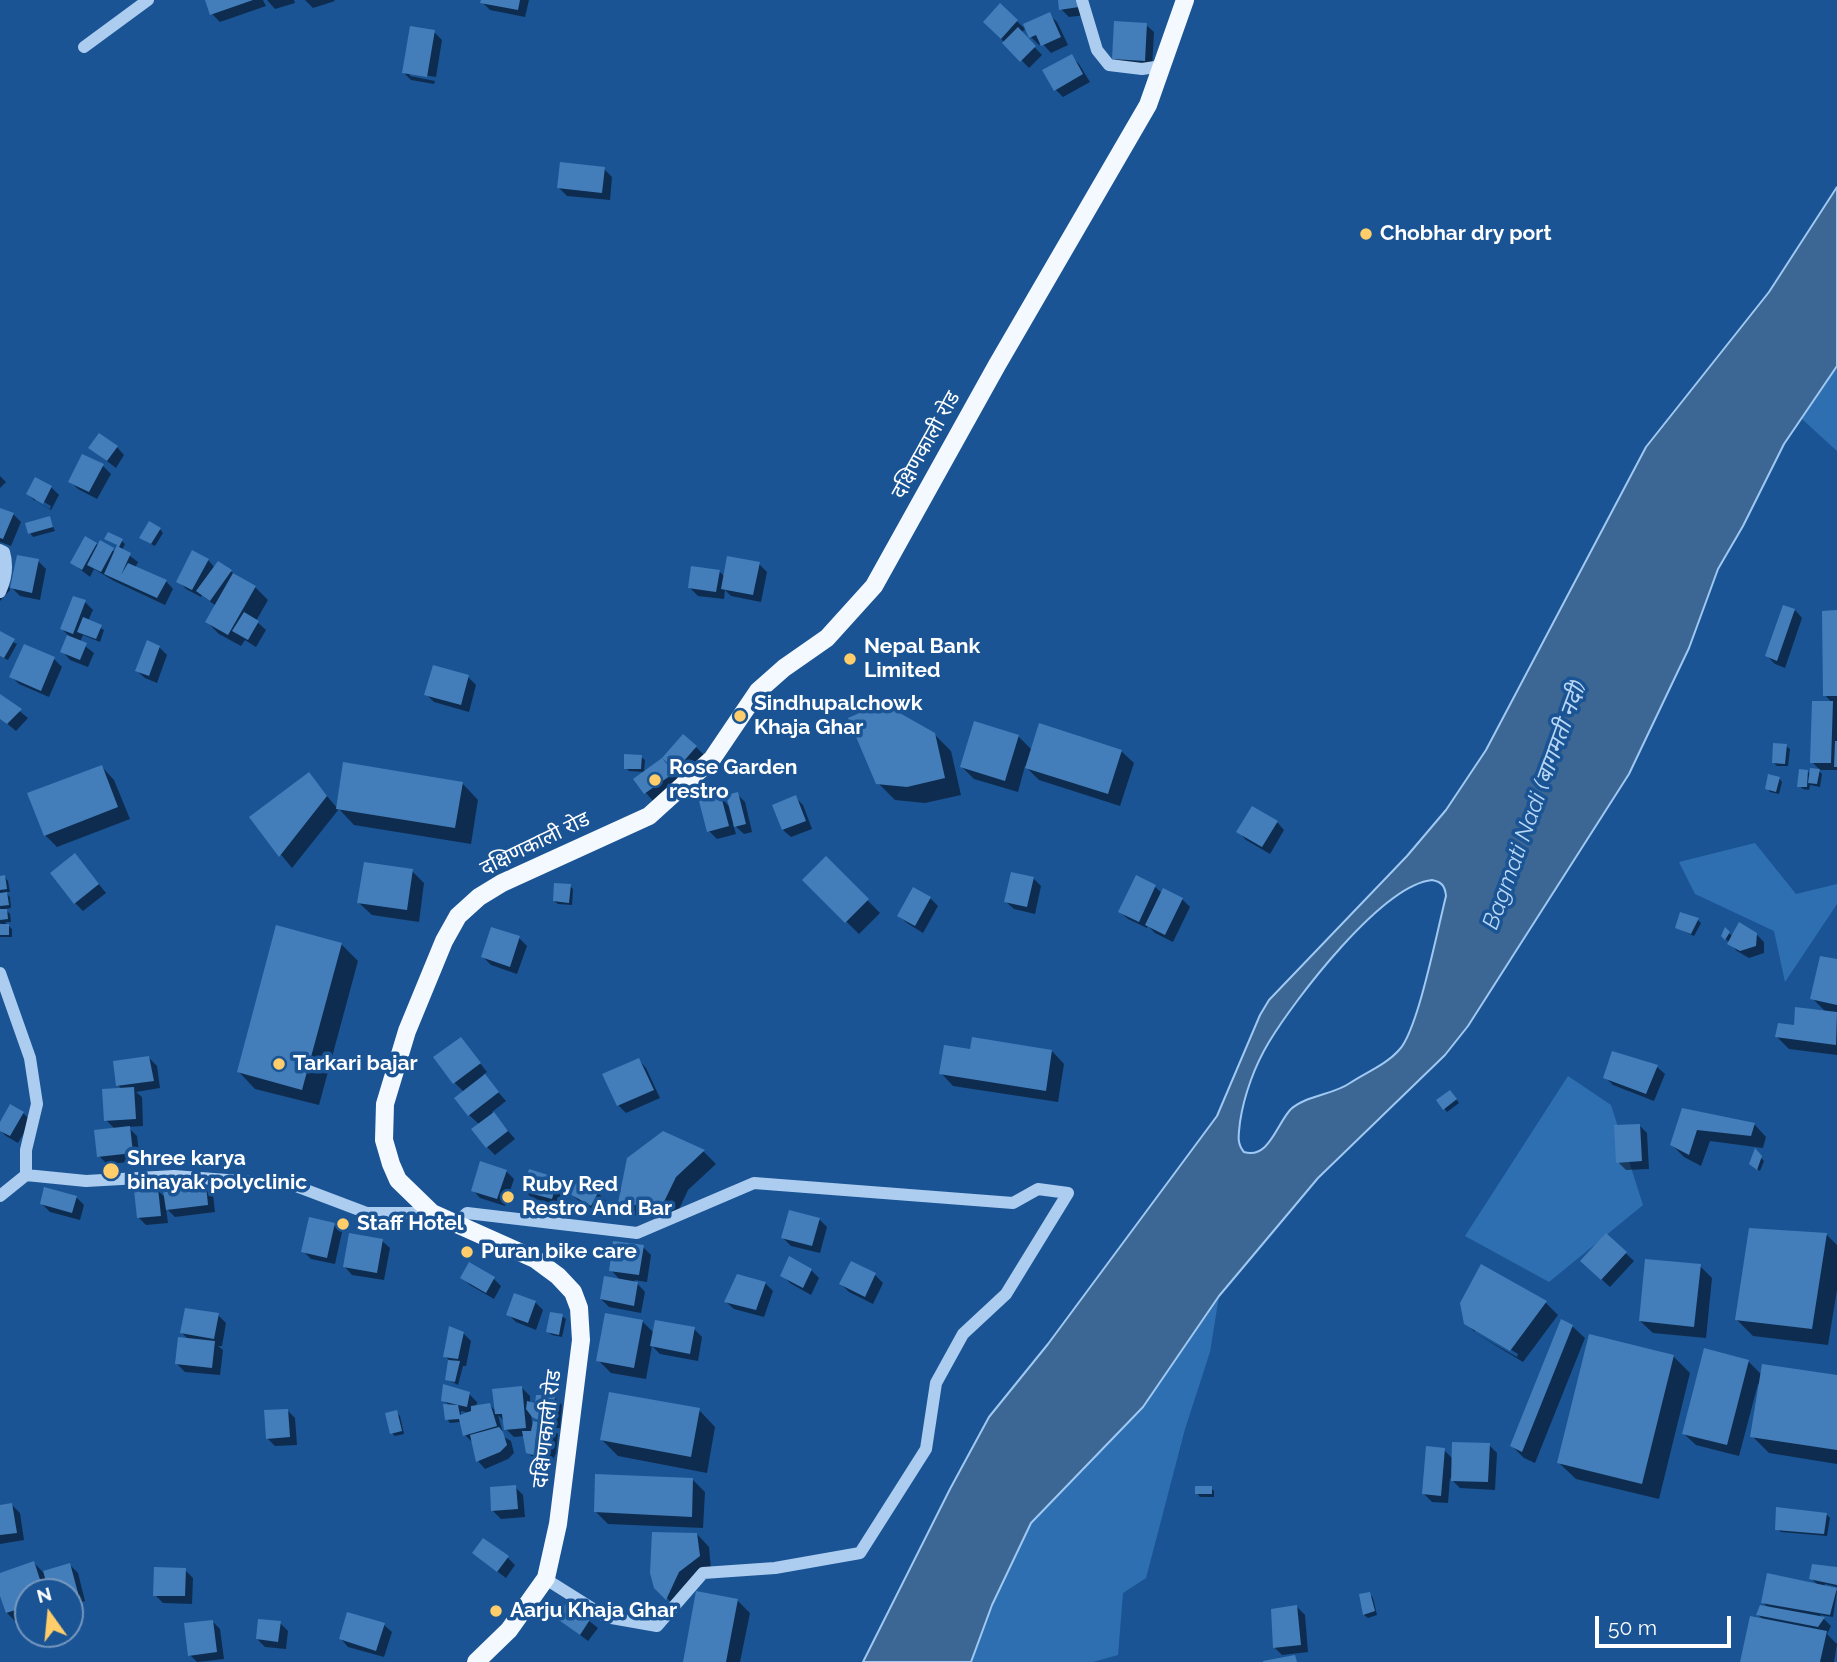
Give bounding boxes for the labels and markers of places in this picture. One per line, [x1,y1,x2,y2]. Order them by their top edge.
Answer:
place label: Chobhar dry port [1380,221,1552,247]
marker: Chobhar dry port [1358,226,1374,242]
place label: Nepal Bank Limited [864,634,980,684]
marker: Nepal Bank Limited [842,651,858,667]
place label: Sindhupalchowk Khaja Ghar [754,691,922,741]
marker: Sindhupalchowk Khaja Ghar [732,708,748,724]
place label: Rose Garden restro [669,755,797,805]
marker: Rose Garden restro [647,772,663,788]
place label: Tarkari bajar [293,1051,418,1077]
marker: Tarkari bajar [271,1056,287,1072]
place label: Shree karya binayak polyclinic [127,1146,307,1196]
marker: Shree karya binayak polyclinic [101,1161,121,1181]
place label: Ruby Red Restro And Bar [522,1172,672,1222]
marker: Ruby Red Restro And Bar [500,1189,516,1205]
place label: Staff Hotel [357,1211,463,1237]
marker: Staff Hotel [335,1216,351,1232]
place label: Puran bike care [481,1239,637,1265]
marker: Puran bike care [459,1244,475,1260]
place label: Aarju Khaja Ghar [510,1598,677,1624]
marker: Aarju Khaja Ghar [488,1603,504,1619]

